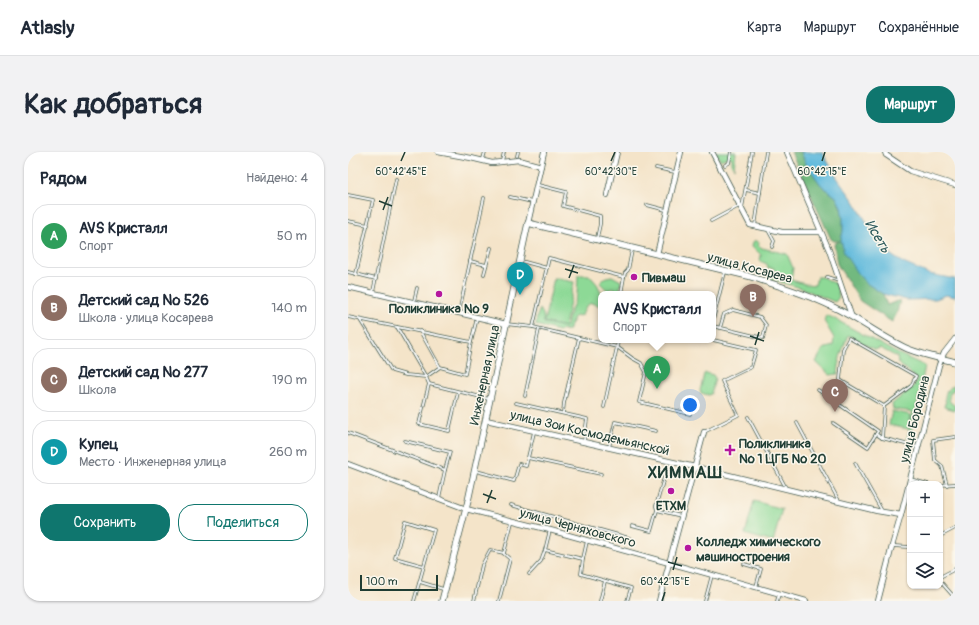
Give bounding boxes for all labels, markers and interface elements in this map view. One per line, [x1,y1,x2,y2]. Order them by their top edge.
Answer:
text: Atlasly [20,16,74,40]
text: Карта [747,19,782,36]
text: Маршрут [804,19,856,36]
text: Сохранённые [878,19,959,36]
button: Маршрут [866,86,955,123]
text: Как добраться [24,87,202,122]
text: 60°42'45"E [376,166,426,178]
text: 60°42'30"E [585,166,637,178]
text: 60°42'15"E [798,166,847,178]
text: Рядом [40,168,87,189]
text: Найдено: 4 [246,170,308,186]
water label: Исеть [861,217,894,256]
text: AVS Кристалл [79,219,168,238]
text: A [50,228,58,244]
text: 50 m [277,228,307,244]
text: Спорт [79,238,113,254]
street label: улица Косарева [705,249,794,287]
pin: D [507,262,533,295]
place label: Пивмаш [642,270,686,286]
marker: Пивмаш [629,272,639,282]
pin: B [740,284,766,317]
marker: Поликлиника № 9 [434,289,444,299]
text: Детcкий сад № 526 [79,291,209,310]
popup [598,291,716,343]
text: B [50,300,58,316]
text: 140 m [271,300,307,316]
text: AVS Кристалл [613,300,701,319]
place label: Поликлиника № 9 [389,301,489,317]
text: Школа · улица Косарева [79,310,213,326]
text: Спорт [613,319,647,335]
street label: Инженерная улица [467,324,503,427]
pin: A [644,356,670,389]
text: Детcкий сад № 277 [79,363,208,382]
text: C [50,372,58,388]
text: 190 m [272,372,307,388]
street label: улица Бородина [896,374,934,465]
pin: C [822,379,848,412]
text: Школа [79,382,116,398]
your location [680,395,700,415]
street label: улица Зои Космодемьянской [508,407,671,459]
text: Купец [79,435,118,454]
place label: Поликлиника № 1 ЦГБ № 20 [739,436,826,467]
text: D [50,444,58,460]
text: 260 m [269,444,307,460]
marker: Поликлиника № 1 ЦГБ № 20 [724,444,736,456]
text: Место · Инженерная улица [79,454,226,470]
district label: ХИММАШ [648,462,722,483]
map controls [907,481,943,589]
button: + [907,481,943,517]
marker: ЕТХМ [666,486,676,496]
place label: ЕТХМ [656,498,686,514]
button: Сохранить [40,504,170,541]
button: Поделиться [178,504,308,541]
street label: улица Черняховского [517,504,638,551]
button: − [907,517,943,553]
place label: Колледж химического машиностроения [696,534,821,565]
marker: Колледж химического машиностроения [683,543,693,553]
button: layers [907,553,943,589]
scale bar [360,573,438,592]
text: 100 m [366,575,397,588]
text: 60°42'15"E [641,576,690,588]

